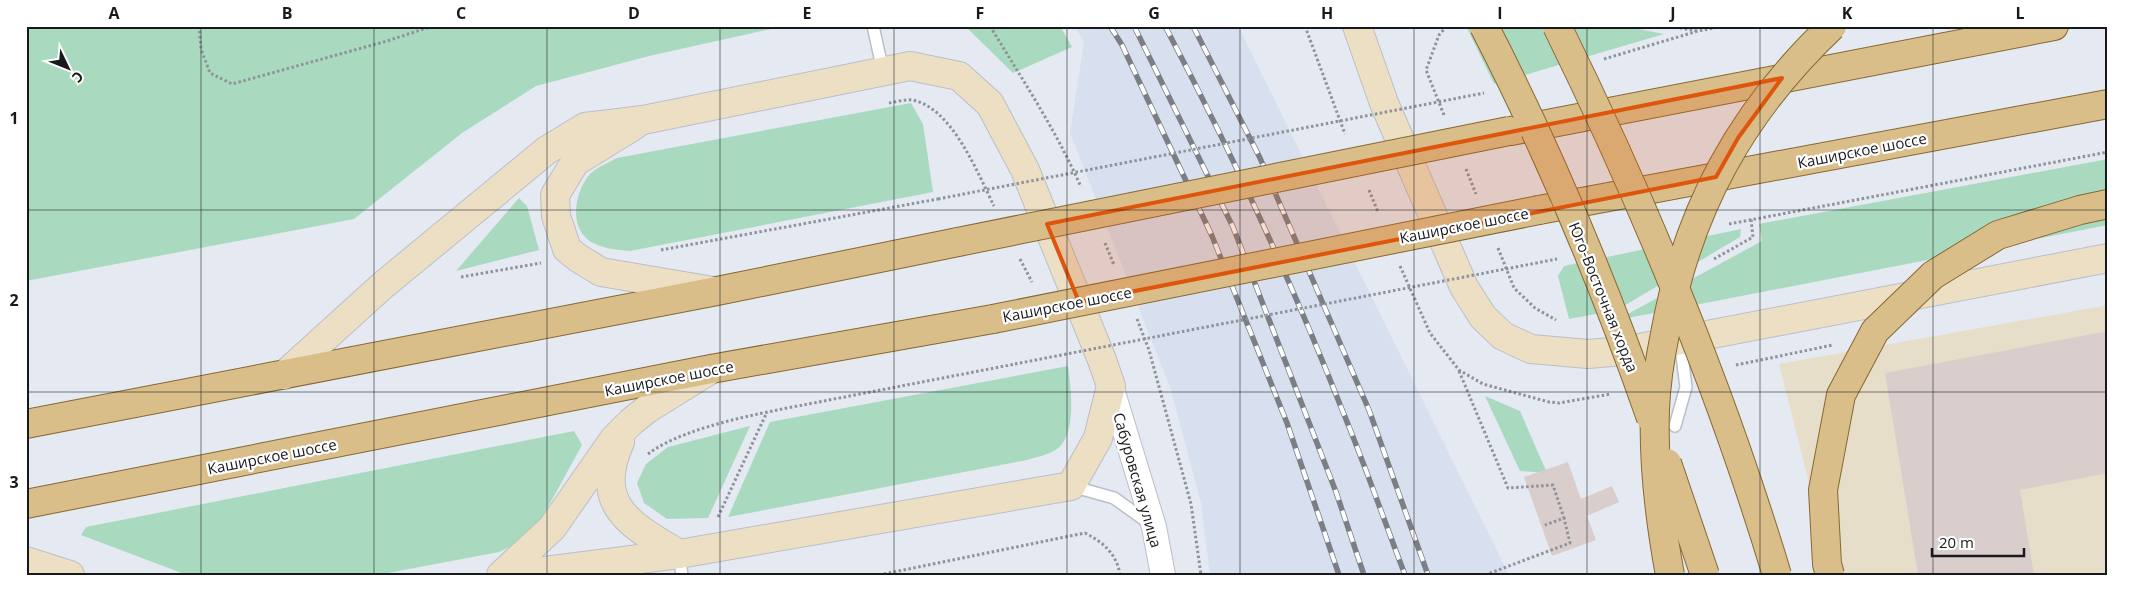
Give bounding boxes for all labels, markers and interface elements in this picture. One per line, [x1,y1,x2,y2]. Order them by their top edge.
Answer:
text: A [108,2,120,24]
text: B [282,2,292,24]
text: C [456,2,466,24]
text: D [628,2,640,24]
text: E [803,2,812,24]
text: F [976,2,984,24]
text: G [1148,2,1160,24]
text: H [1321,2,1333,24]
text: I [1497,2,1503,24]
text: J [1668,2,1676,24]
text: K [1842,2,1853,24]
text: L [2015,2,2025,24]
north arrow [42,42,92,92]
text: С [68,67,88,87]
text: 1 [9,107,19,129]
street label: Каширское шоссе [1796,128,1928,172]
street label: Каширское шоссе [1398,203,1530,247]
street label: Юго-Восточная хорда [1565,219,1643,375]
street label: Каширское шоссе [1001,282,1133,326]
text: 2 [9,289,19,311]
street label: Каширское шоссе [603,356,735,400]
street label: Сабуровская улица [1109,410,1167,550]
street label: Каширское шоссе [206,434,338,478]
text: 3 [9,471,19,493]
scale bar [1932,526,2024,558]
text: 20 m [1939,532,1974,552]

